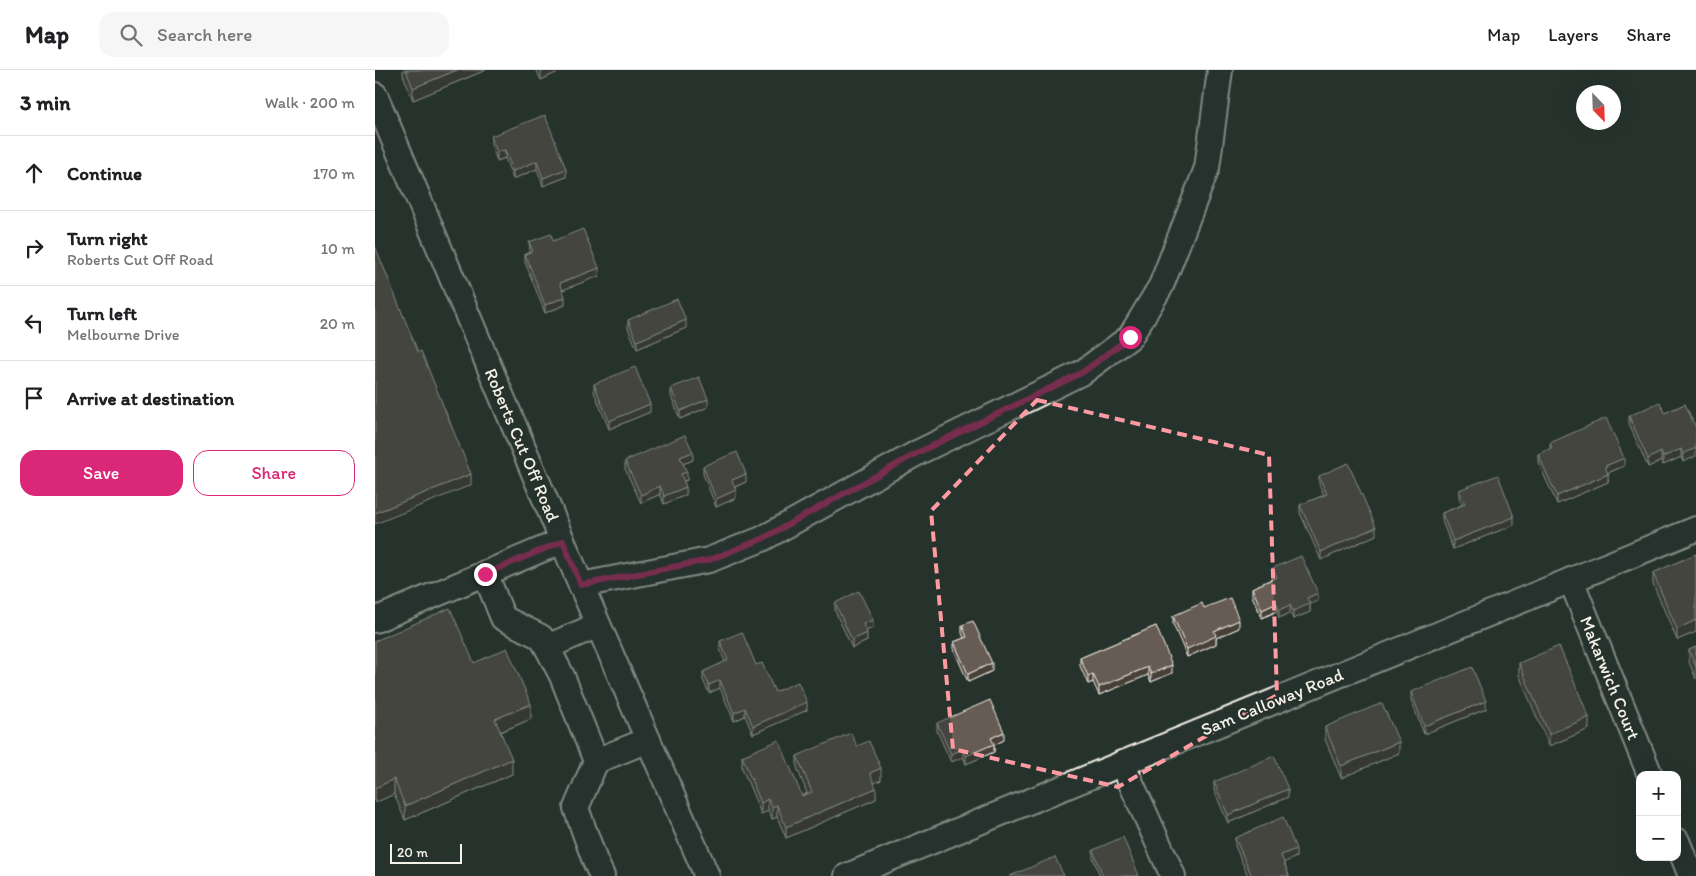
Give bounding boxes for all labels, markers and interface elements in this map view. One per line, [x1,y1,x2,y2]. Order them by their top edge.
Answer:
search box [99,12,449,57]
text: Map [25,20,69,49]
icon: search [117,21,145,49]
text: Search here [157,23,252,46]
text: Map [1487,24,1520,46]
text: Layers [1548,24,1598,46]
text: Share [1626,24,1671,46]
north arrow [1576,85,1621,130]
text: 3 min [20,90,70,115]
text: Walk · 200 m [265,93,355,112]
icon: ahead [20,159,48,187]
text: Continue [67,162,142,185]
text: 170 m [313,164,355,183]
text: Turn right [67,227,148,250]
icon: right [20,234,48,262]
text: 10 m [321,239,355,258]
text: Roberts Cut Off Road [67,250,214,269]
text: Turn left [67,302,137,325]
icon: left [20,309,48,337]
text: 20 m [320,314,355,333]
text: Melbourne Drive [67,325,180,344]
route start [1119,326,1142,349]
street label: Roberts Cut Off Road [480,365,564,525]
icon: arrive [20,384,48,412]
text: Arrive at destination [67,387,234,410]
button: Save [20,450,183,496]
button: Share [193,450,355,496]
route end [474,563,497,586]
street label: Makarwich Court [1575,613,1645,743]
street label: Sam Calloway Road [1198,663,1347,741]
map controls [1636,771,1681,861]
button: + [1636,771,1681,816]
button: − [1636,816,1681,861]
scale bar [390,841,463,864]
text: 20 m [397,844,428,861]

